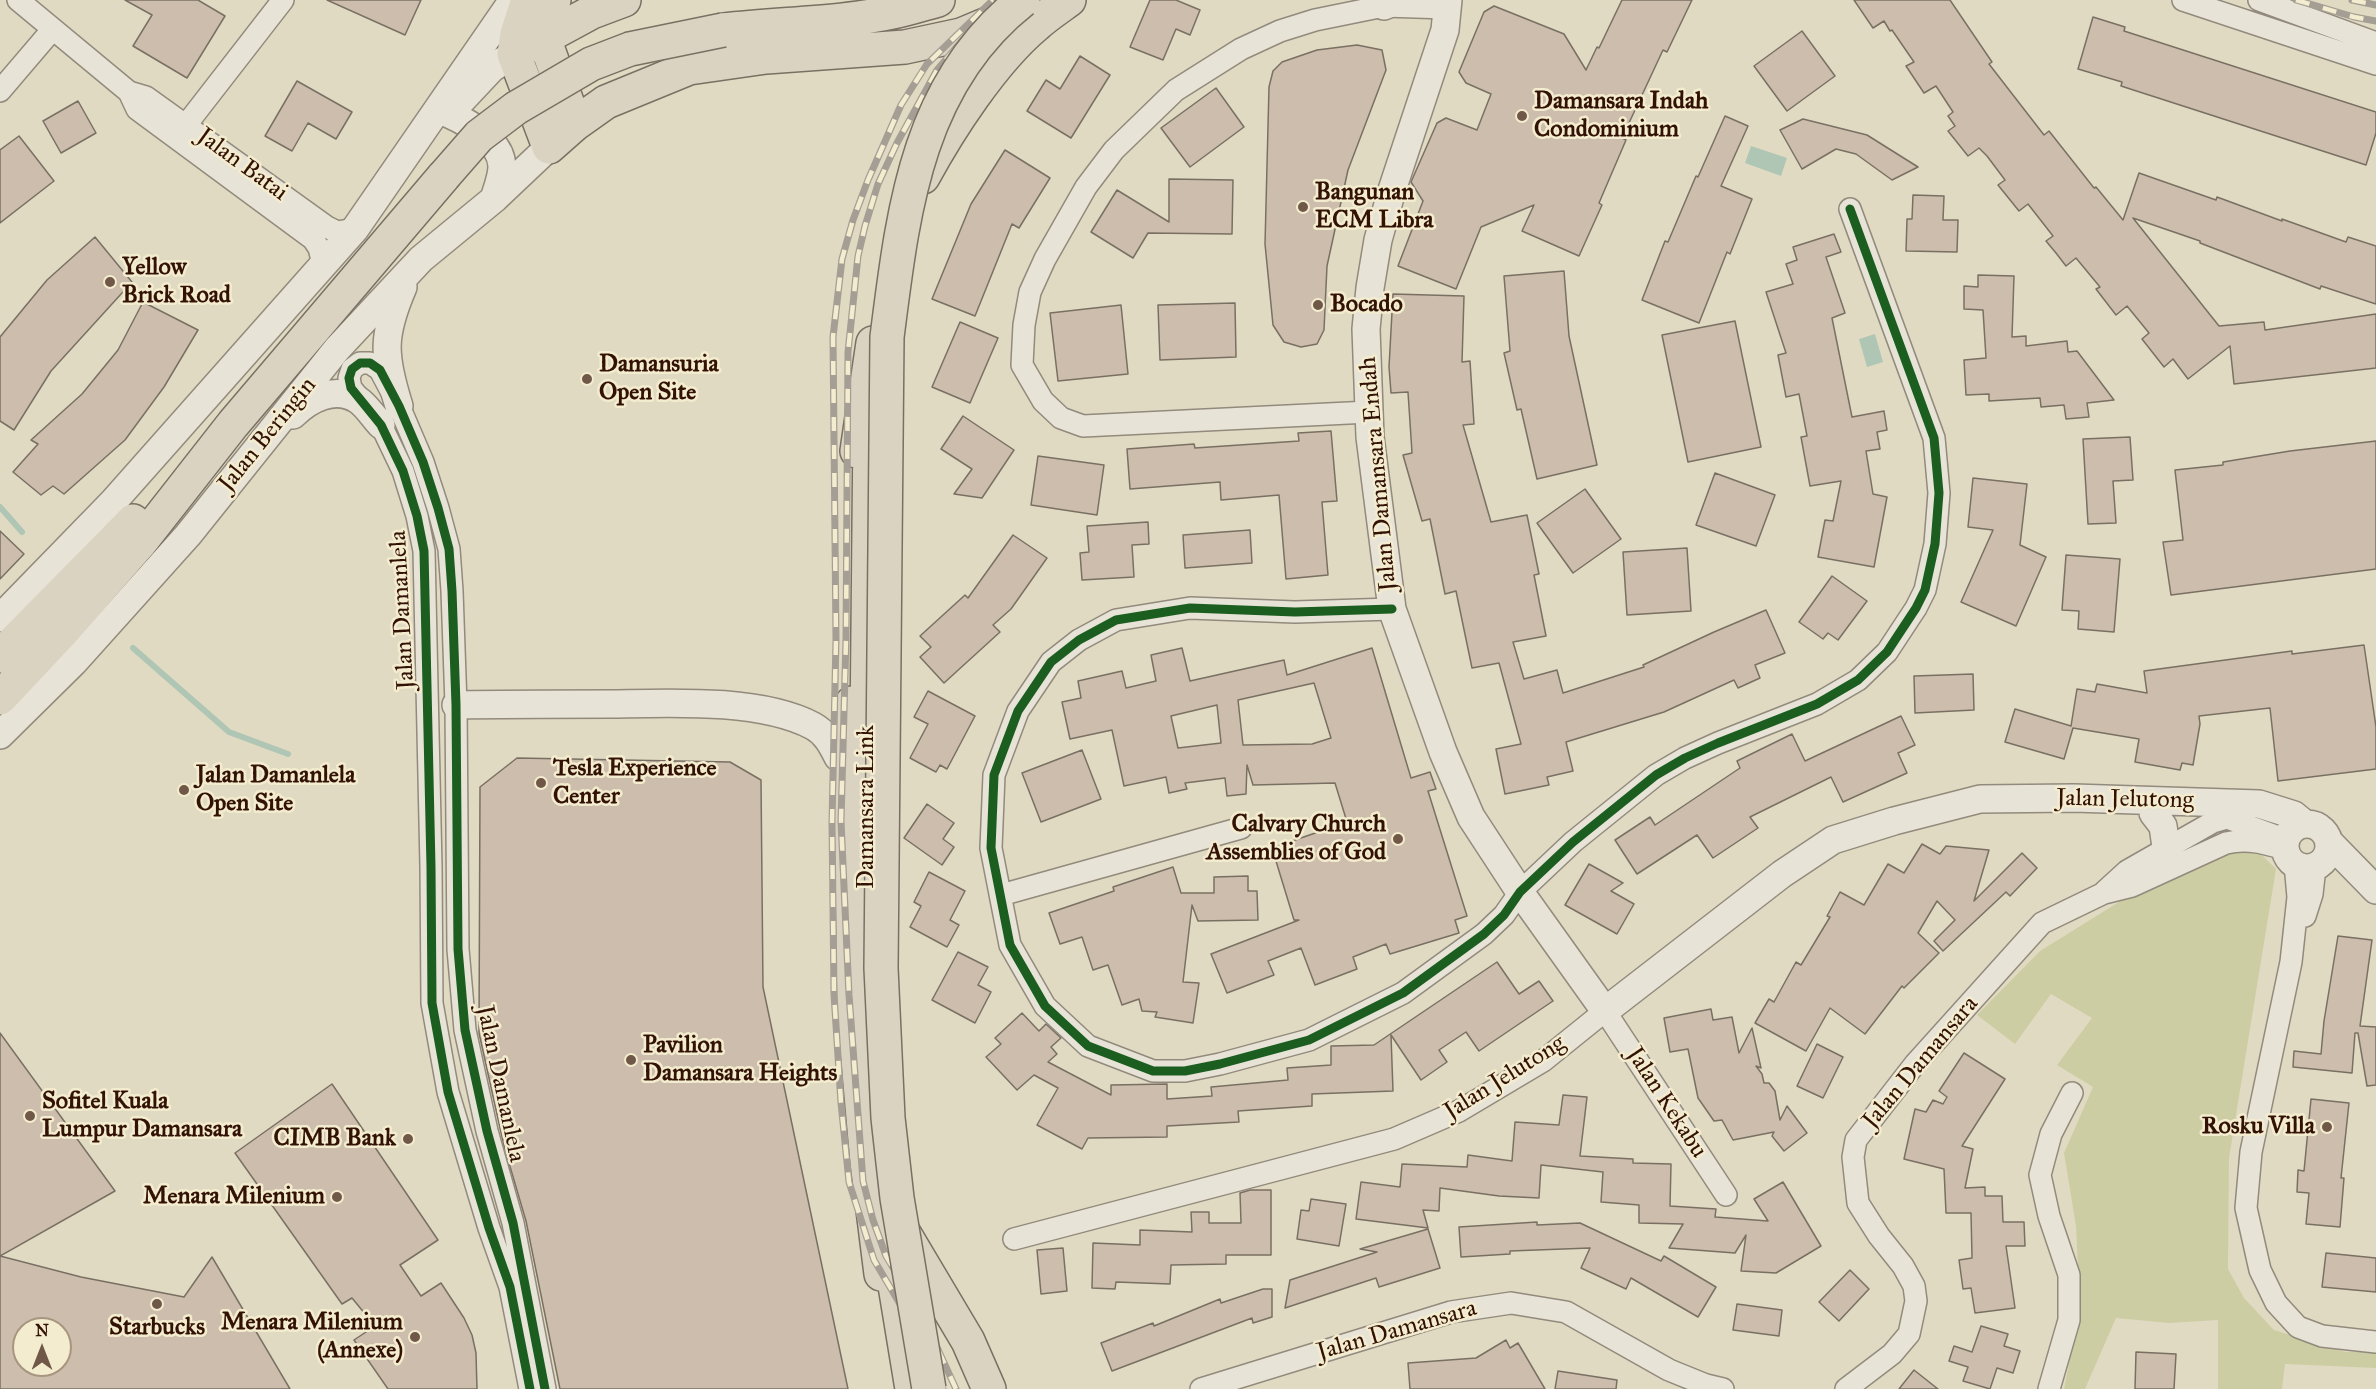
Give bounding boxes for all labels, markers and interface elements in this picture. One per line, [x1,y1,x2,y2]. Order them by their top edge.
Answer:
place label: Damansara Indah Condominium [1534,88,1708,144]
marker: Damansara Indah Condominium [1515,109,1529,123]
street label: Jalan Batai [191,122,293,208]
place label: Bangunan ECM Libra [1315,179,1433,235]
marker: Bangunan ECM Libra [1296,200,1310,214]
place label: Yellow Brick Road [122,254,231,310]
marker: Yellow Brick Road [103,275,117,289]
place label: Bocado [1330,291,1403,319]
marker: Bocado [1311,298,1325,312]
place label: Damansuria Open Site [599,351,719,407]
street label: Jalan Damansara Endah [1354,356,1404,592]
street label: Jalan Beringin [213,372,323,498]
marker: Damansuria Open Site [580,372,594,386]
street label: Jalan Damanlela [384,530,422,690]
street label: Damansara Link [853,725,881,889]
place label: Tesla Experience Center [553,755,717,811]
place label: Jalan Damanlela Open Site [196,762,355,818]
marker: Tesla Experience Center [534,776,548,790]
marker: Jalan Damanlela Open Site [177,783,191,797]
street label: Jalan Jelutong [2056,784,2194,816]
place label: Calvary Church Assemblies of God [1207,811,1386,867]
marker: Calvary Church Assemblies of God [1391,832,1405,846]
street label: Jalan Damansara [1857,991,1985,1135]
street label: Jalan Damanlela [469,1003,531,1165]
street label: Jalan Jelutong [1439,1029,1571,1127]
place label: Pavilion Damansara Heights [643,1032,837,1088]
street label: Jalan Kekabu [1620,1042,1712,1164]
marker: Pavilion Damansara Heights [624,1053,638,1067]
place label: Sofitel Kuala Lumpur Damansara [42,1088,242,1144]
marker: Sofitel Kuala Lumpur Damansara [23,1109,37,1123]
place label: Rosku Villa [2202,1113,2315,1141]
marker: Rosku Villa [2320,1120,2334,1134]
place label: CIMB Bank [273,1125,396,1153]
marker: CIMB Bank [401,1132,415,1146]
place label: Menara Milenium [143,1183,325,1211]
marker: Menara Milenium [330,1190,344,1204]
street label: Jalan Damansara [1314,1294,1480,1368]
marker: Starbucks [150,1297,164,1311]
place label: Menara Milenium (Annexe) [221,1309,403,1365]
place label: Starbucks [109,1314,205,1342]
north arrow [12,1317,72,1377]
text: N [35,1321,49,1340]
marker: Menara Milenium (Annexe) [408,1330,422,1344]

